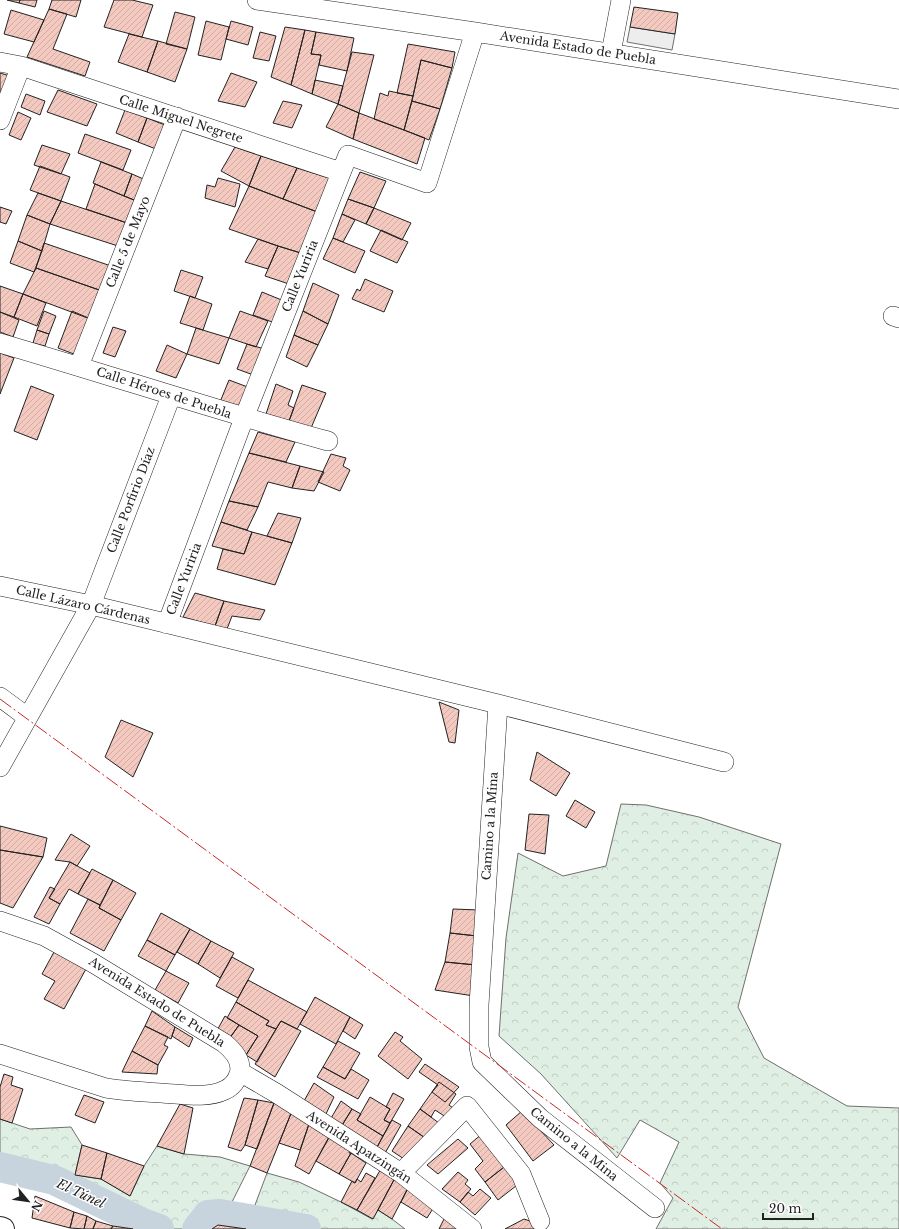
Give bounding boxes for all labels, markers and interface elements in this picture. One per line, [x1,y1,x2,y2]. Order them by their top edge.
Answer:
street label: Avenida Estado de Puebla [498,28,657,67]
street label: Calle Miguel Negrete [117,91,245,146]
street label: Calle 5 de Mayo [102,194,153,290]
street label: Calle Yuriria [278,237,321,314]
street label: Calle Héroes de Puebla [95,364,234,422]
street label: Calle Porfirio Díaz [103,444,158,555]
street label: Calle Yuriria [163,540,204,617]
street label: Calle Lázaro Cárdenas [15,582,152,627]
street label: Camino a la Mina [478,771,501,881]
street label: Avenida Estado de Puebla [86,953,228,1050]
street label: Camino a la Mina [527,1104,622,1184]
street label: Avenida Apatzingán [303,1106,415,1186]
water label: El Túnel [53,1174,109,1212]
north arrow [8,1181,48,1221]
scale bar [763,1195,813,1221]
text: N [28,1198,45,1214]
text: 20 m [769,1201,801,1216]

